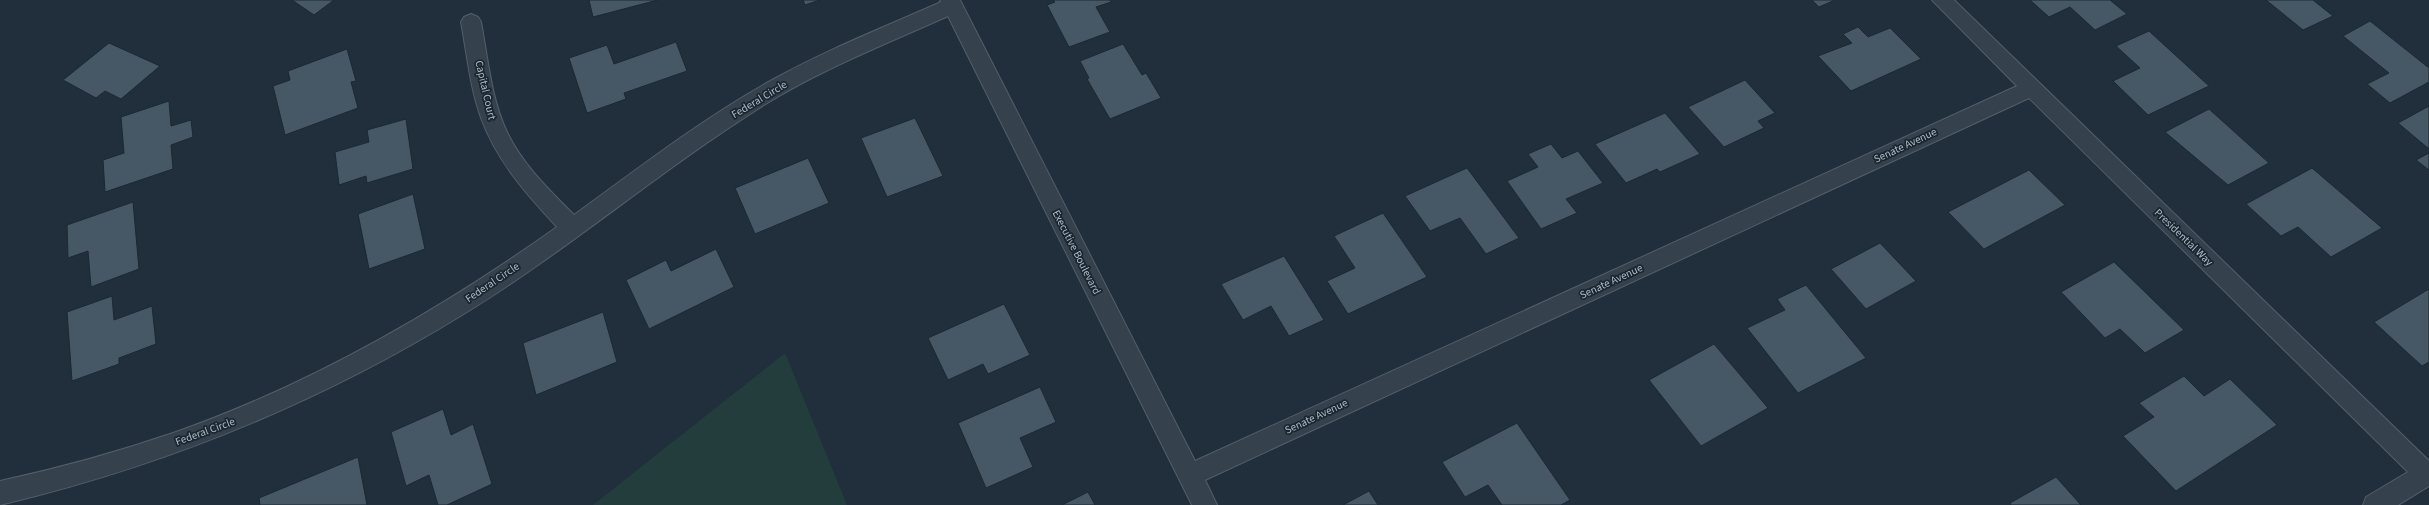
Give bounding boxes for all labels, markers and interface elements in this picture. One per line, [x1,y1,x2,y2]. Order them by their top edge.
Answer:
street label: Capital Court [471,59,500,122]
street label: Federal Circle [729,77,790,122]
street label: Senate Avenue [1871,124,1940,167]
street label: Presidential Way [2151,205,2216,269]
street label: Executive Boulevard [1049,207,1104,297]
street label: Federal Circle [462,258,523,306]
street label: Senate Avenue [1577,260,1646,303]
street label: Senate Avenue [1282,395,1351,438]
street label: Federal Circle [173,414,238,449]

